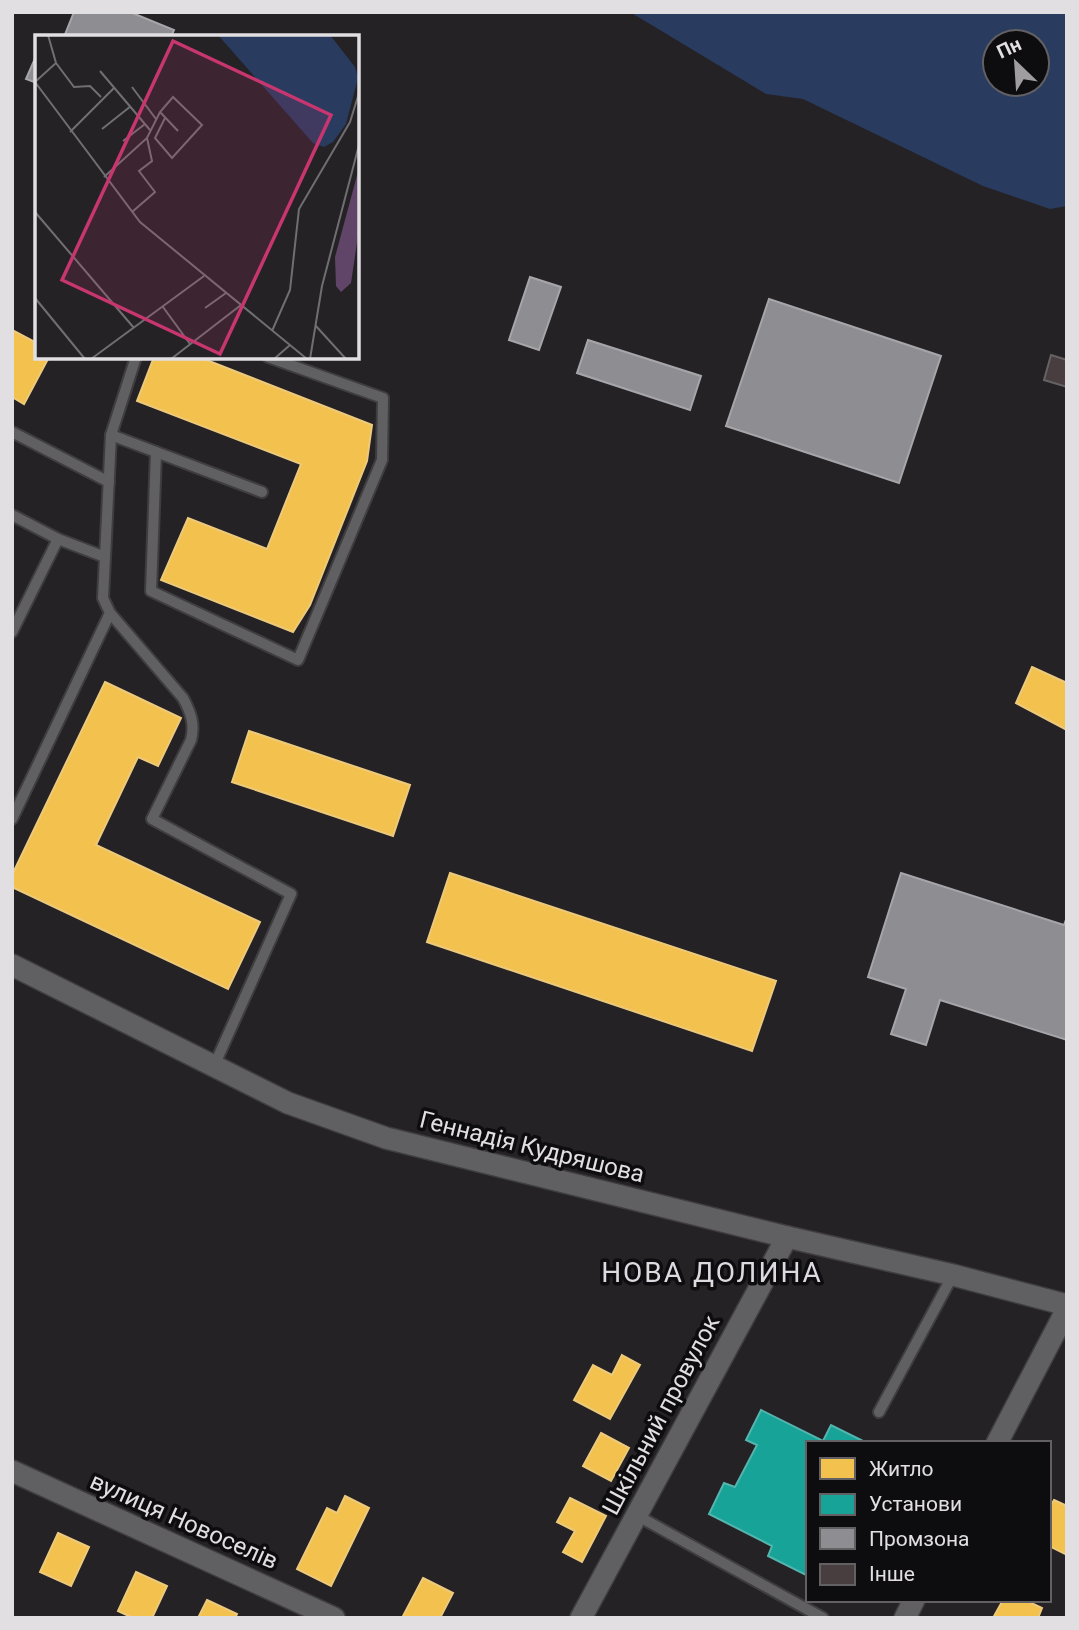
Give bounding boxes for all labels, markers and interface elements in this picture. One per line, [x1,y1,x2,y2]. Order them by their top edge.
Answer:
north arrow [981,28,1051,98]
text: Пн [993,33,1025,64]
inset map [35,35,359,359]
street label: Геннадія Кудряшова [417,1106,647,1188]
district label: НОВА ДОЛИНА [601,1256,823,1289]
street label: Шкільний провулок [597,1310,725,1519]
legend [806,1441,1051,1602]
text: Житло [869,1457,934,1481]
street label: вулиця Новоселів [86,1467,282,1575]
text: Установи [869,1492,962,1516]
text: Промзона [869,1527,970,1551]
text: Інше [869,1562,915,1586]

